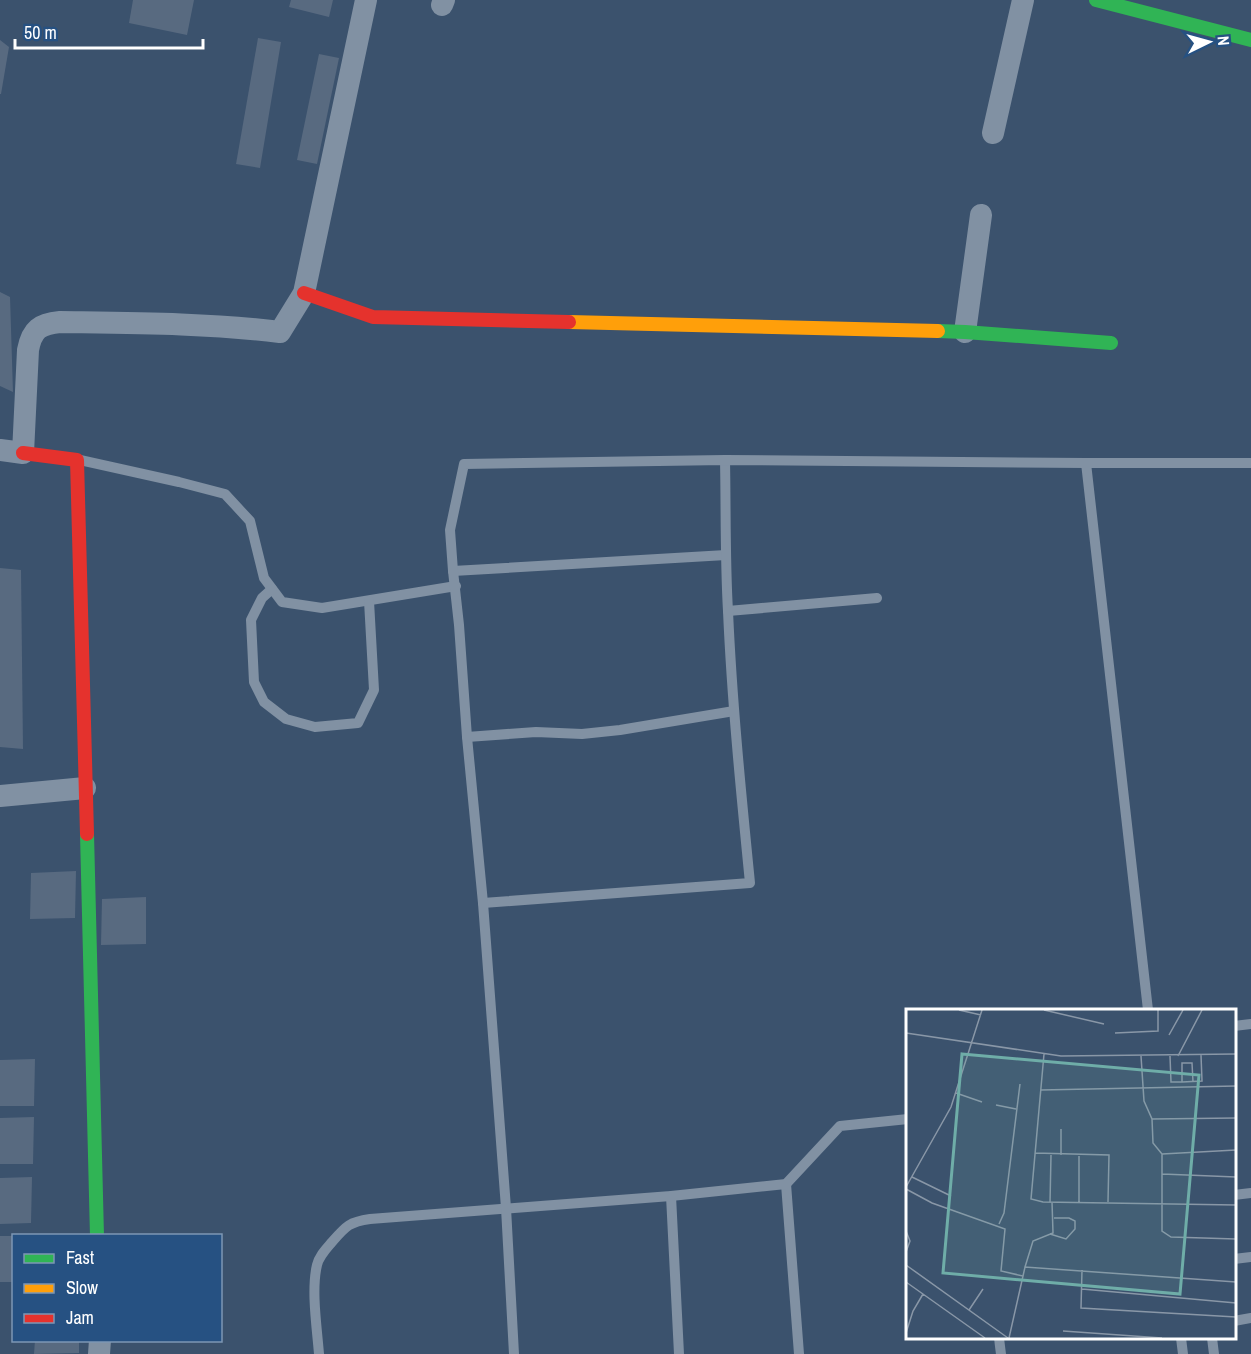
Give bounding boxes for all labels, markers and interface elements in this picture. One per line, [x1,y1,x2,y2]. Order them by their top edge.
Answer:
scale bar [15,12,202,50]
north arrow [1179,12,1239,72]
text: 50 m [24,20,57,45]
text: N [1213,35,1235,46]
inset map [906,1009,1236,1339]
legend [12,1234,222,1342]
text: Fast [66,1245,94,1270]
text: Slow [66,1275,98,1300]
text: Jam [66,1305,94,1330]

